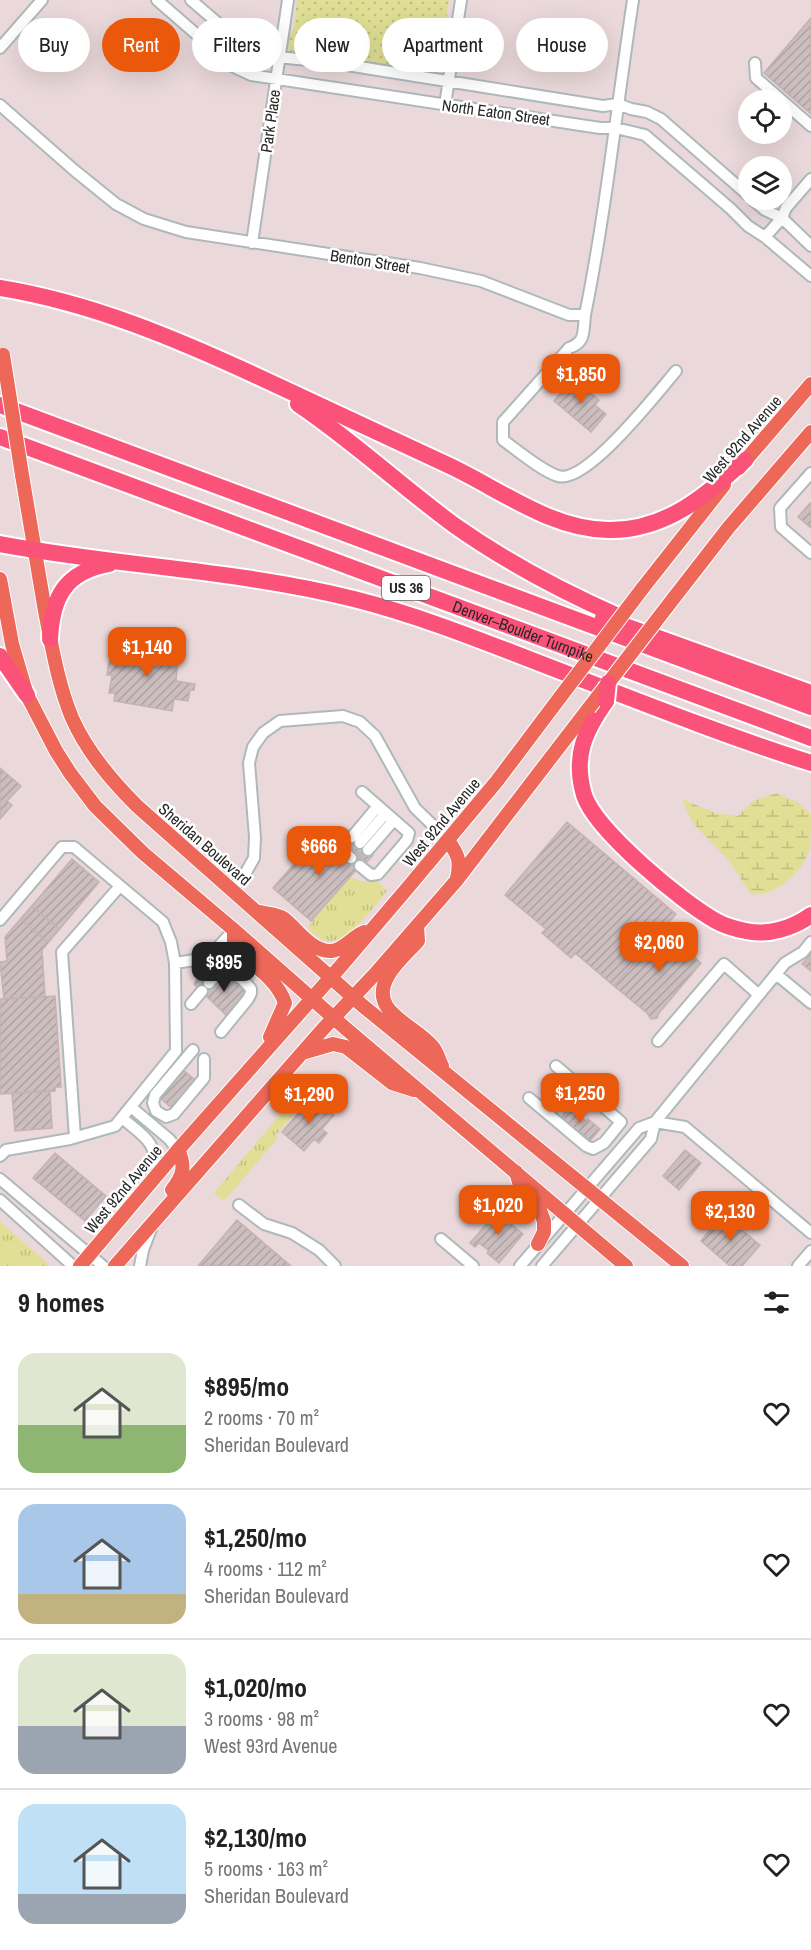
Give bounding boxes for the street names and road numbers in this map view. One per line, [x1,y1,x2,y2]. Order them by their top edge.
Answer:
street label: Park Place [255,88,285,154]
street label: North Eaton Street [441,94,552,131]
street label: Benton Street [329,244,412,278]
street label: West 92nd Avenue [698,390,786,488]
road number: US 36 [382,576,430,600]
street label: Denver–Boulder Turnpike [449,595,597,667]
street label: West 92nd Avenue [397,773,485,871]
street label: Sheridan Boulevard [154,798,256,890]
street label: West 92nd Avenue [79,1140,167,1238]

